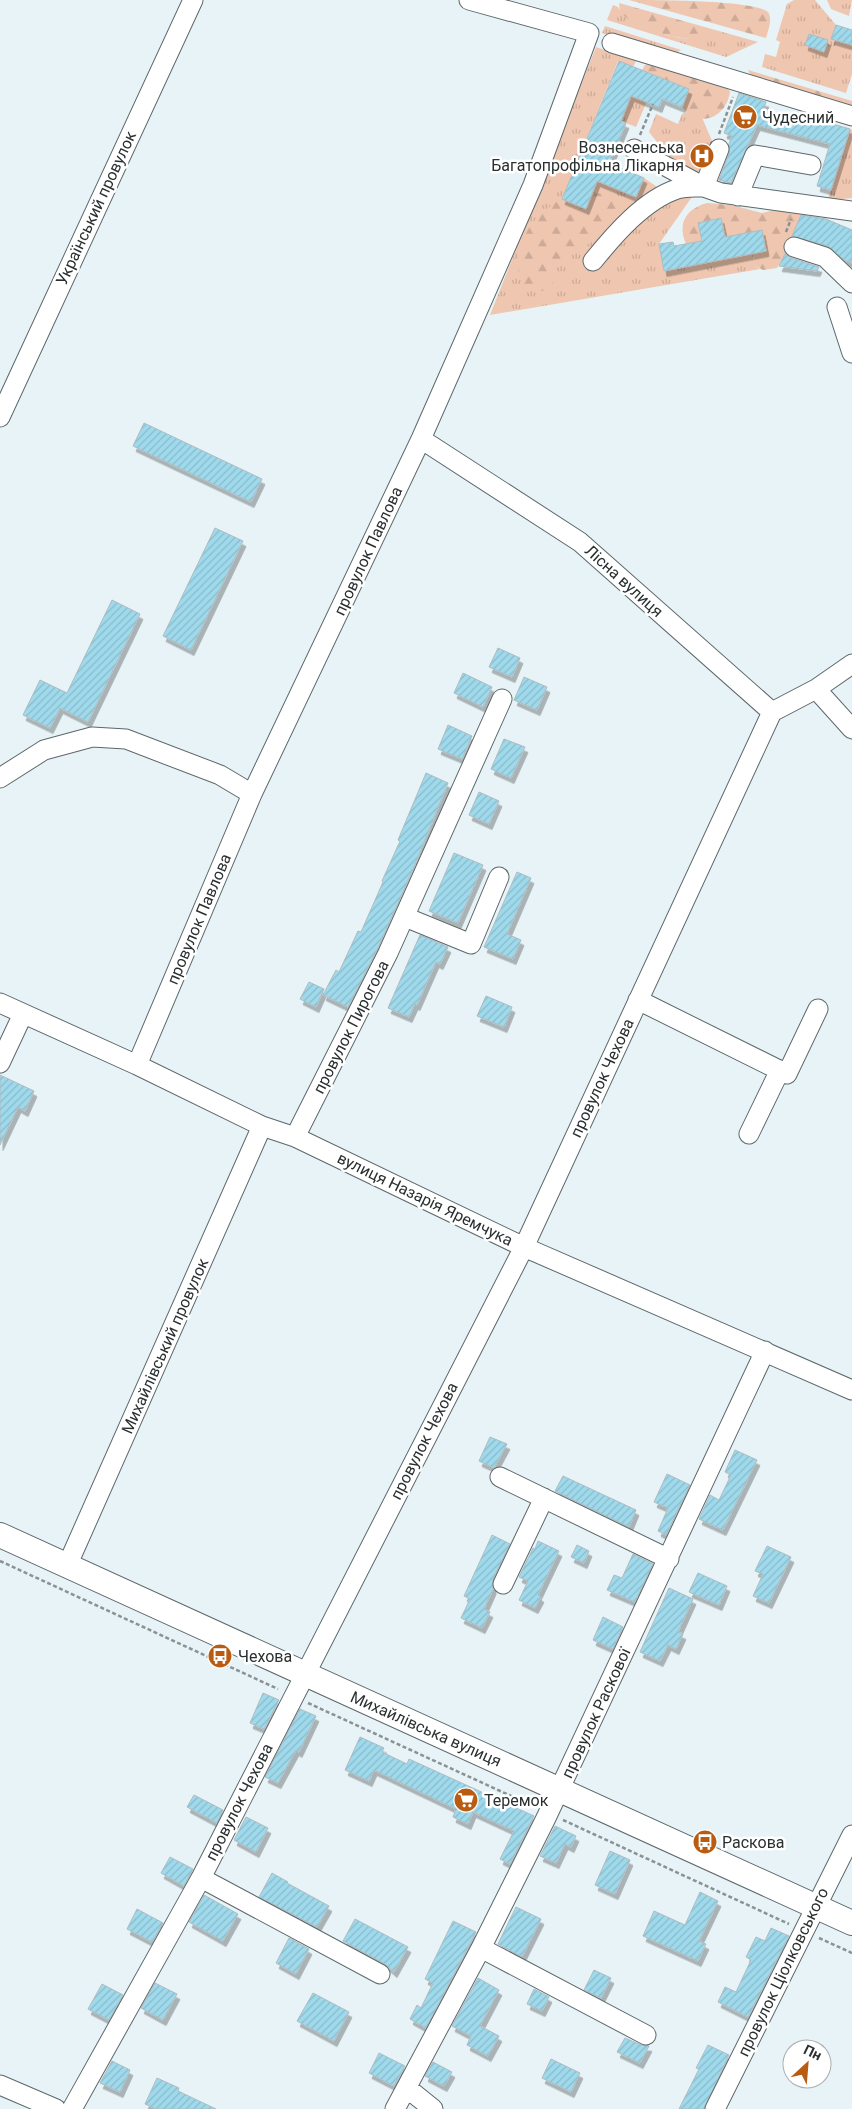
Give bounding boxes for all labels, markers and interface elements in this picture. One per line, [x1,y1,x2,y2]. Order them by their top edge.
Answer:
supermarket icon: Чудесний [732,104,758,130]
place label: Чудесний [762,108,834,127]
street label: Український провулок [52,128,140,288]
place label: Вознесенська Багатопрофільна Лікарня [491,138,684,175]
hospital icon: Вознесенська Багатопрофільна Лікарня [689,143,715,169]
street label: провулок Павлова [330,483,406,619]
street label: Лісна вулиця [581,541,667,621]
street label: провулок Павлова [163,851,235,987]
street label: провулок Пирогова [309,957,393,1097]
street label: провулок Чехова [566,1016,638,1140]
street label: вулиця Назарія Яремчука [334,1148,516,1250]
street label: Михайлівський провулок [118,1255,212,1437]
street label: провулок Чехова [386,1379,462,1503]
bus stop icon: Чехова [207,1643,233,1669]
street label: провулок Раскової [557,1644,635,1781]
place label: Чехова [238,1647,292,1666]
street label: Михайлівська вулиця [348,1687,504,1771]
street label: провулок Чехова [201,1740,277,1864]
supermarket icon: Теремок [453,1787,479,1813]
place label: Теремок [484,1791,549,1810]
bus stop icon: Раскова [692,1829,718,1855]
place label: Раскова [722,1833,785,1852]
street label: провулок Ціолковського [734,1884,832,2060]
north arrow [782,2039,832,2089]
text: Пн [801,2041,824,2063]

